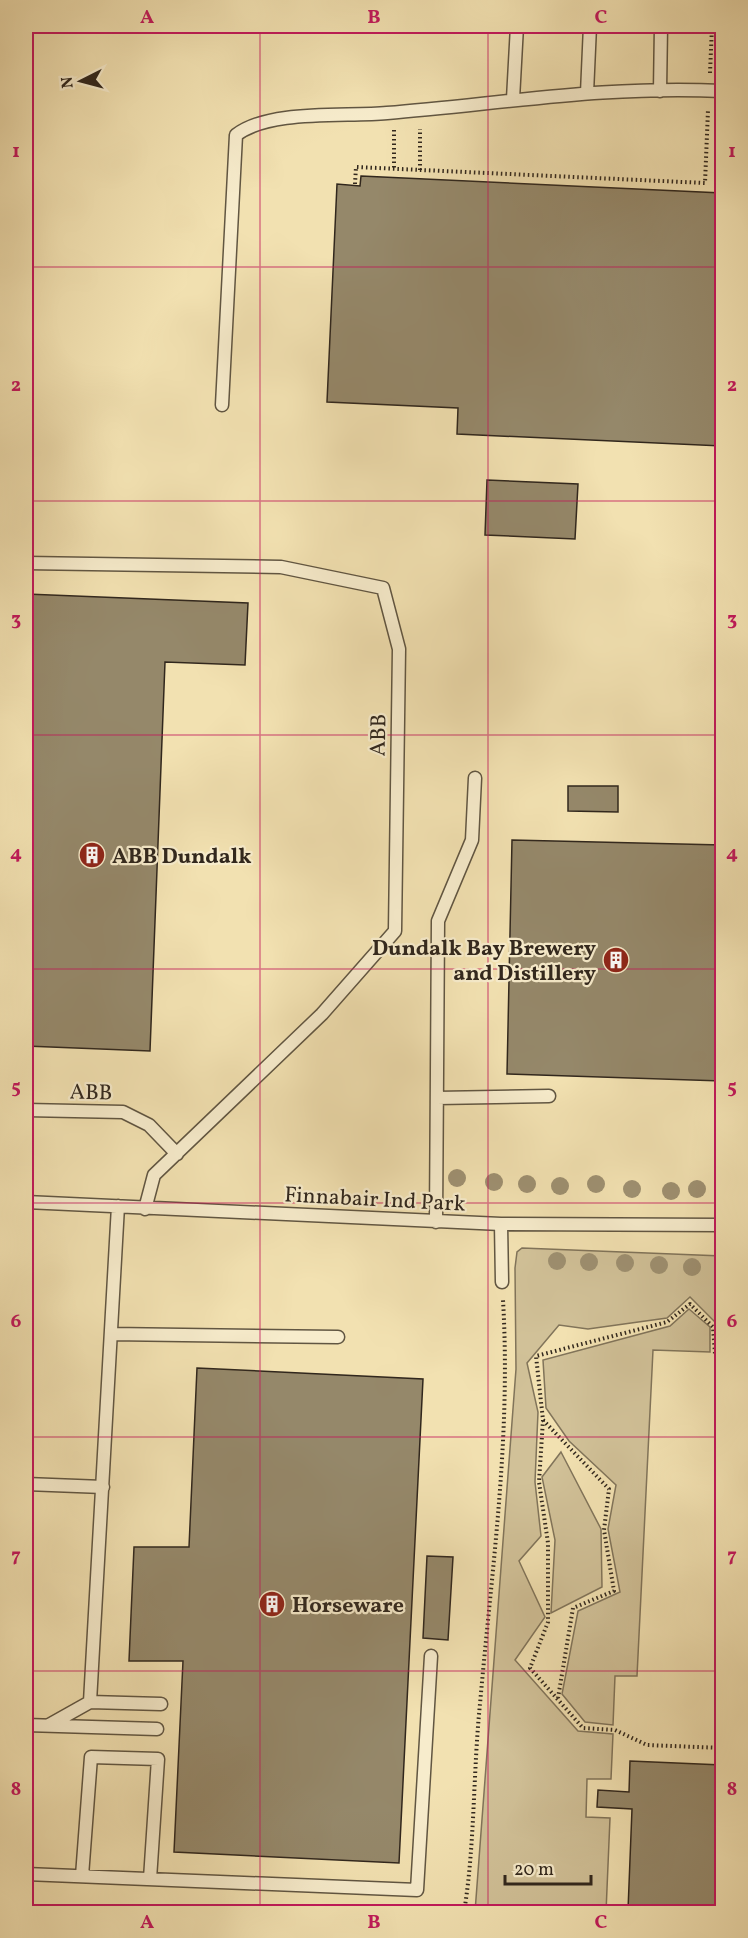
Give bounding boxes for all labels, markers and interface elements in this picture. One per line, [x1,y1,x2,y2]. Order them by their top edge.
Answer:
text: A [140,4,154,32]
text: B [367,4,381,32]
text: C [595,4,608,32]
north arrow [51,51,111,111]
text: N [56,75,80,89]
text: 1 [12,138,20,166]
text: 1 [728,138,736,166]
text: 2 [11,372,21,400]
text: 2 [727,372,737,400]
text: 3 [11,606,21,634]
text: 3 [727,606,737,634]
street label: ABB [364,713,395,757]
text: 4 [10,840,22,868]
building icon: ABB Dundalk [77,840,107,870]
text: 4 [726,840,738,868]
place label: ABB Dundalk [112,842,252,873]
place label: Dundalk Bay Brewery and Distillery [372,934,597,990]
building icon: Dundalk Bay Brewery and Distillery [601,945,631,975]
text: 5 [11,1074,21,1102]
text: 5 [727,1074,737,1102]
street label: ABB [69,1078,113,1109]
street label: Finnabair Ind Park [283,1180,466,1221]
text: 6 [11,1308,22,1336]
text: 6 [727,1308,738,1336]
text: 7 [11,1542,21,1570]
text: 7 [727,1542,737,1570]
building icon: Horseware [257,1589,287,1619]
place label: Horseware [292,1591,404,1622]
text: 8 [11,1776,21,1804]
text: 8 [727,1776,737,1804]
scale bar [505,1848,590,1886]
text: 20 m [514,1858,554,1883]
text: A [140,1909,154,1937]
text: B [367,1909,381,1937]
text: C [595,1909,608,1937]

